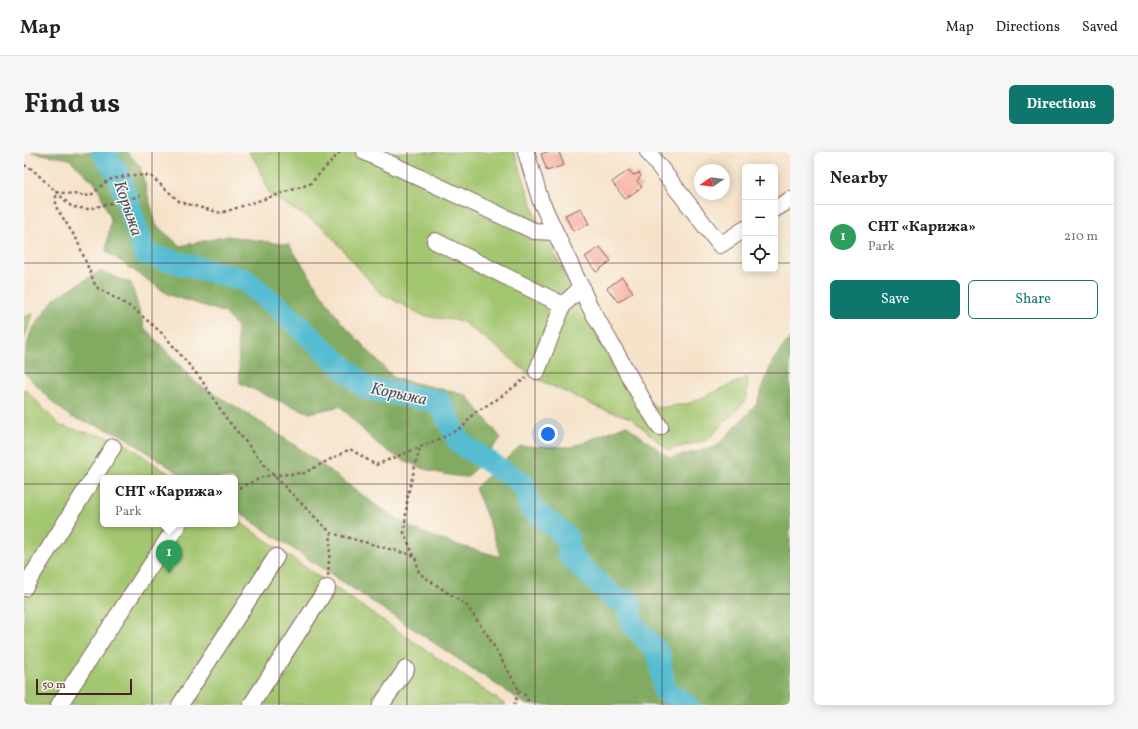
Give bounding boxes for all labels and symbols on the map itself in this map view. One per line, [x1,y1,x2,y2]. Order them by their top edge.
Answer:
north arrow [694,164,730,200]
water label: Корыжа [107,178,148,239]
water label: Корыжа [368,377,429,412]
your location [538,424,558,444]
pin: 1 [156,540,182,573]
scale bar [36,677,132,696]

